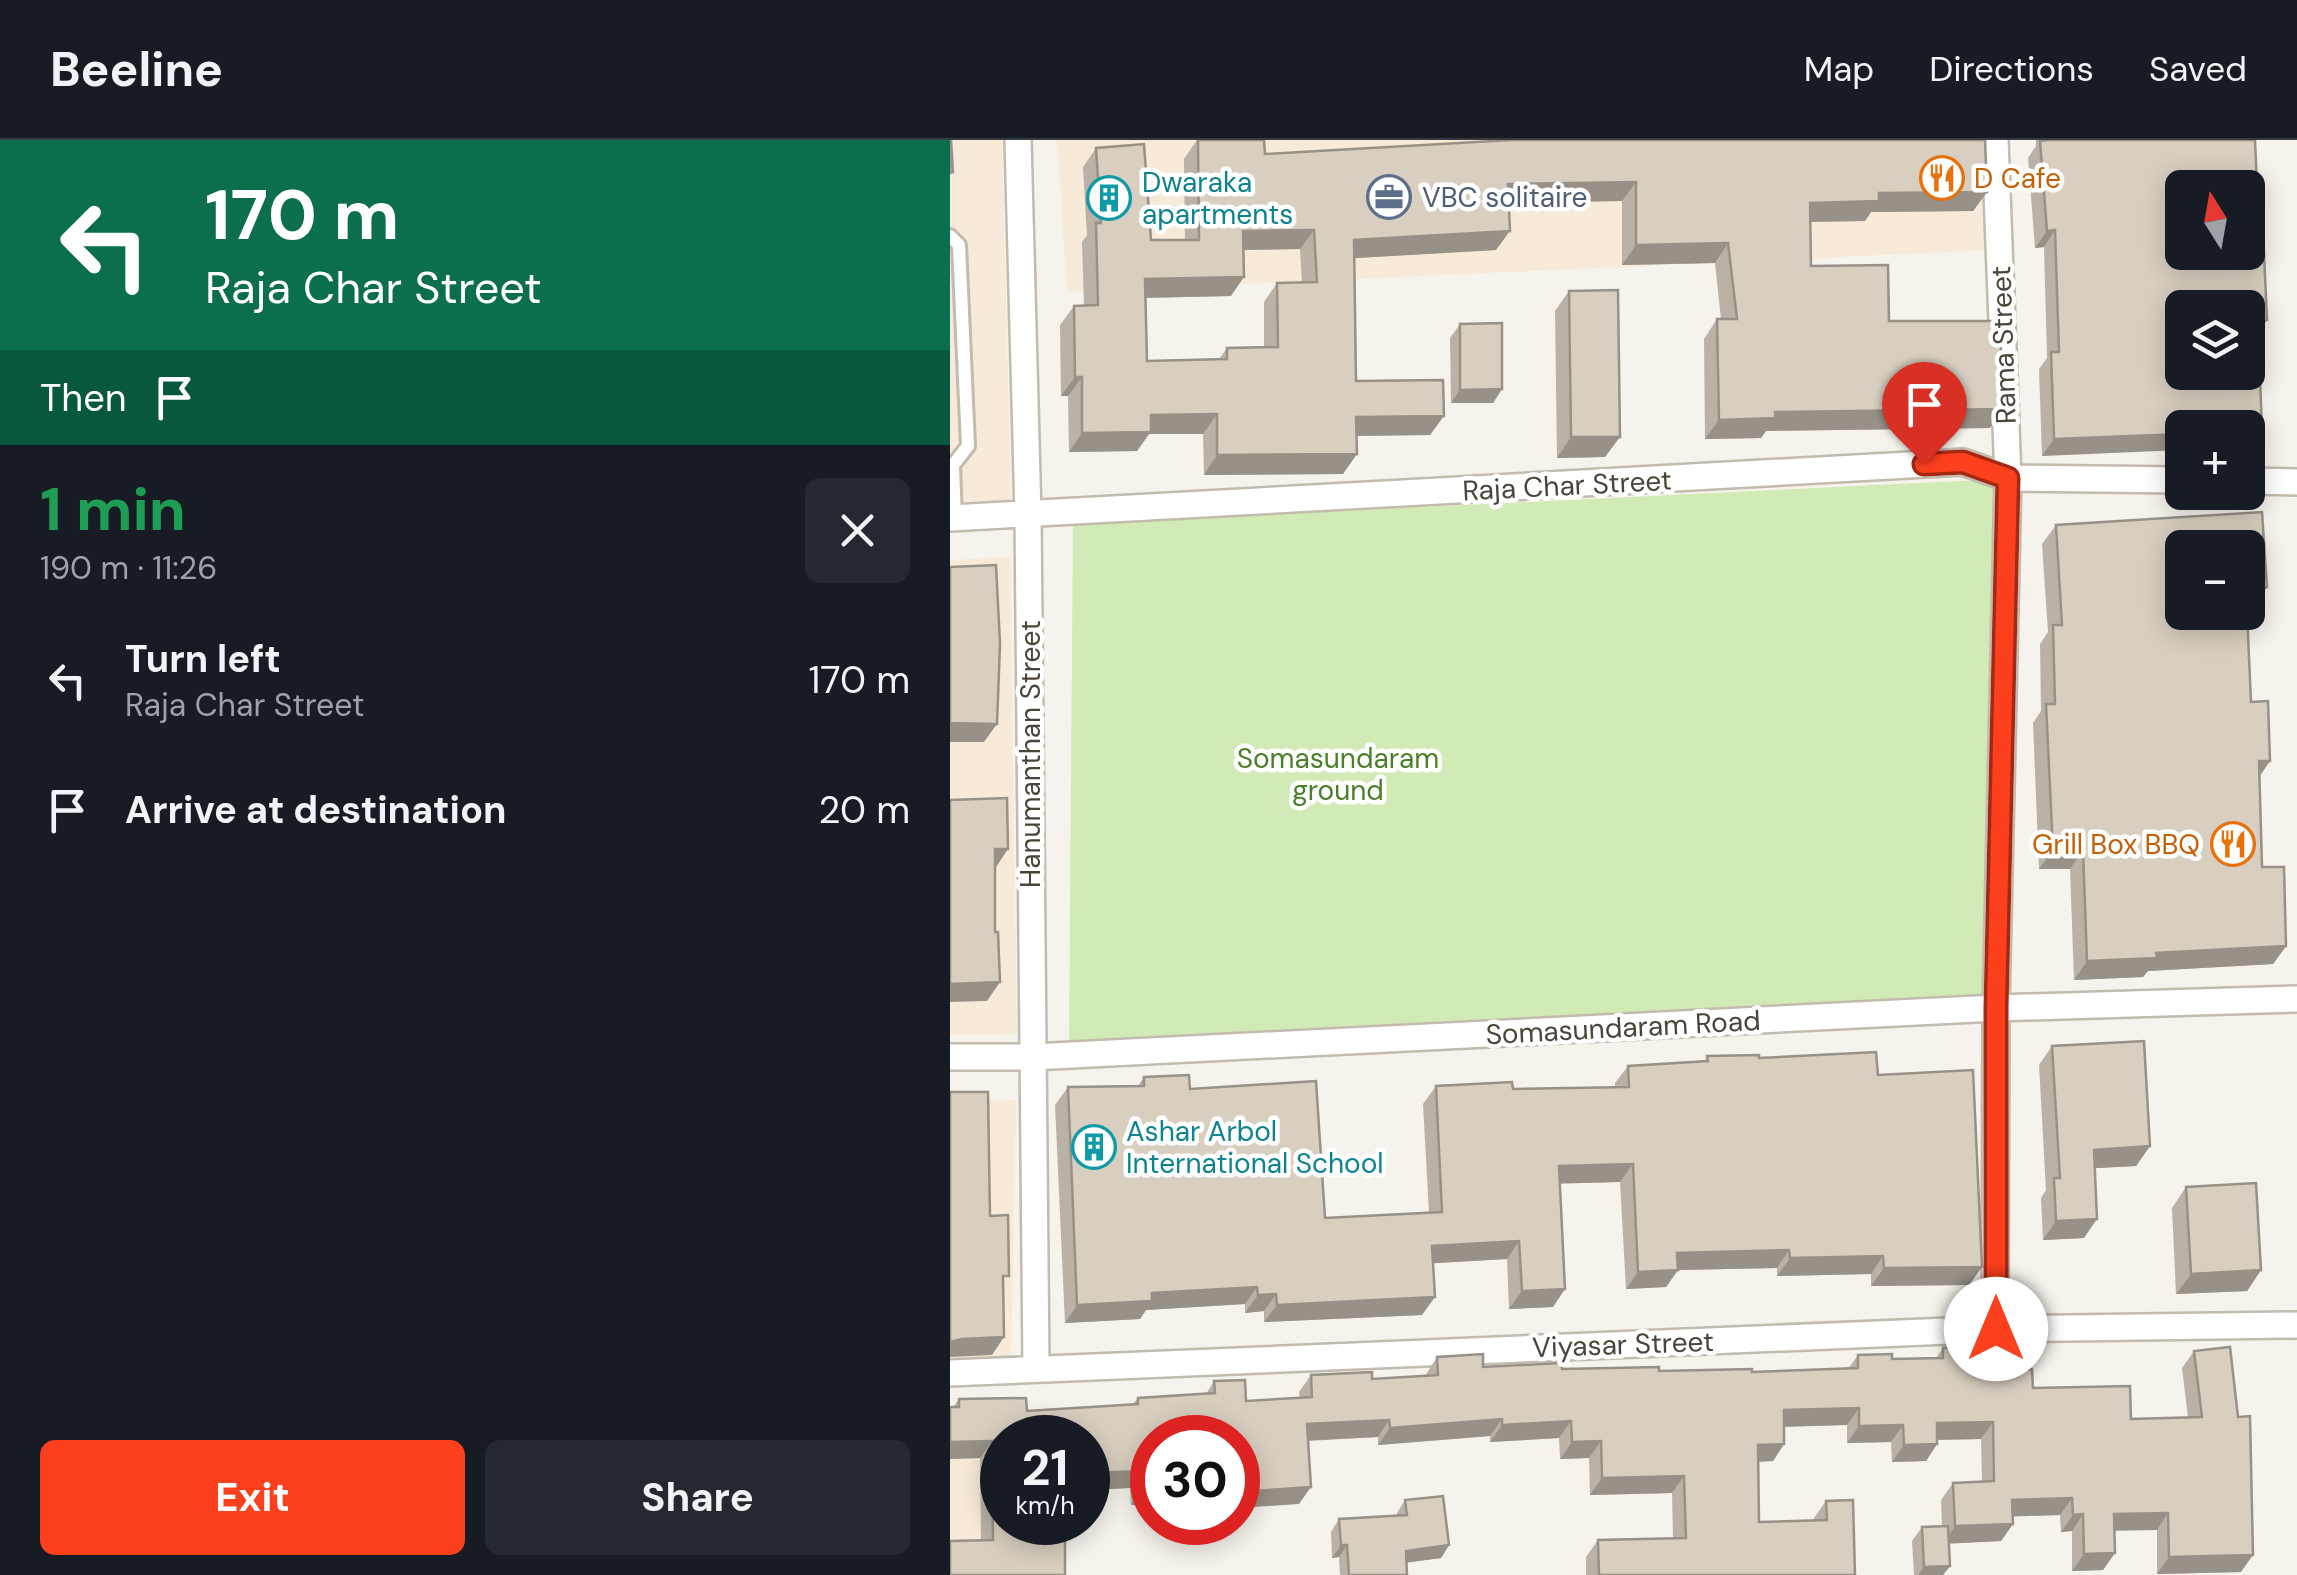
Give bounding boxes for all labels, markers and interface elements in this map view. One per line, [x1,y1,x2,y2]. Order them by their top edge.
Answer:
text: Beeline [50,38,223,101]
text: Map [1804,46,1874,92]
text: Directions [1929,46,2094,92]
text: Saved [2149,46,2247,92]
restaurant icon: D Cafe [1919,155,1965,201]
place label: D Cafe [1974,160,2061,197]
place label: Dwaraka apartments [1142,164,1293,233]
text: 170 m [205,170,399,261]
north arrow [2165,170,2265,270]
map controls [2165,170,2265,630]
office icon: VBC solitaire [1366,174,1412,220]
building icon: Dwaraka apartments [1086,175,1132,221]
place label: VBC solitaire [1422,179,1587,216]
icon: left [40,180,170,310]
text: Raja Char Street [205,258,542,317]
street label: Rama Street [1982,265,2025,425]
button: layers [2165,290,2265,390]
pin [1882,362,1967,465]
icon: arrive [147,370,202,425]
text: Then [40,373,127,423]
icon: arrive [1897,377,1952,432]
button: + [2165,410,2265,510]
street label: Raja Char Street [1461,462,1673,509]
text: 1 min [40,470,186,549]
button: close [805,478,910,583]
button: − [2165,530,2265,630]
text: 190 m · 11:26 [40,547,217,589]
street label: Hanumanthan Street [1012,620,1049,888]
text: Turn left [125,634,281,684]
icon: left [40,653,95,708]
text: 170 m [808,655,910,705]
text: Raja Char Street [125,684,364,726]
park label: Somasundaram ground [1237,740,1439,809]
icon: arrive [40,783,95,838]
text: Arrive at destination [125,785,507,835]
text: 20 m [819,785,910,835]
restaurant icon: Grill Box BBQ [2210,821,2256,867]
place label: Grill Box BBQ [2032,826,2200,863]
street label: Somasundaram Road [1485,1002,1761,1053]
place label: Ashar Arbol International School [1126,1113,1384,1182]
building icon: Ashar Arbol International School [1071,1124,1117,1170]
position arrow [1944,1277,2048,1381]
street label: Viyasar Street [1532,1323,1715,1366]
speed limit sign: 30 [1130,1415,1260,1545]
text: 21 [1021,1435,1069,1501]
button: Exit [40,1440,465,1555]
button: Share [485,1440,910,1555]
text: km/h [1015,1489,1075,1522]

